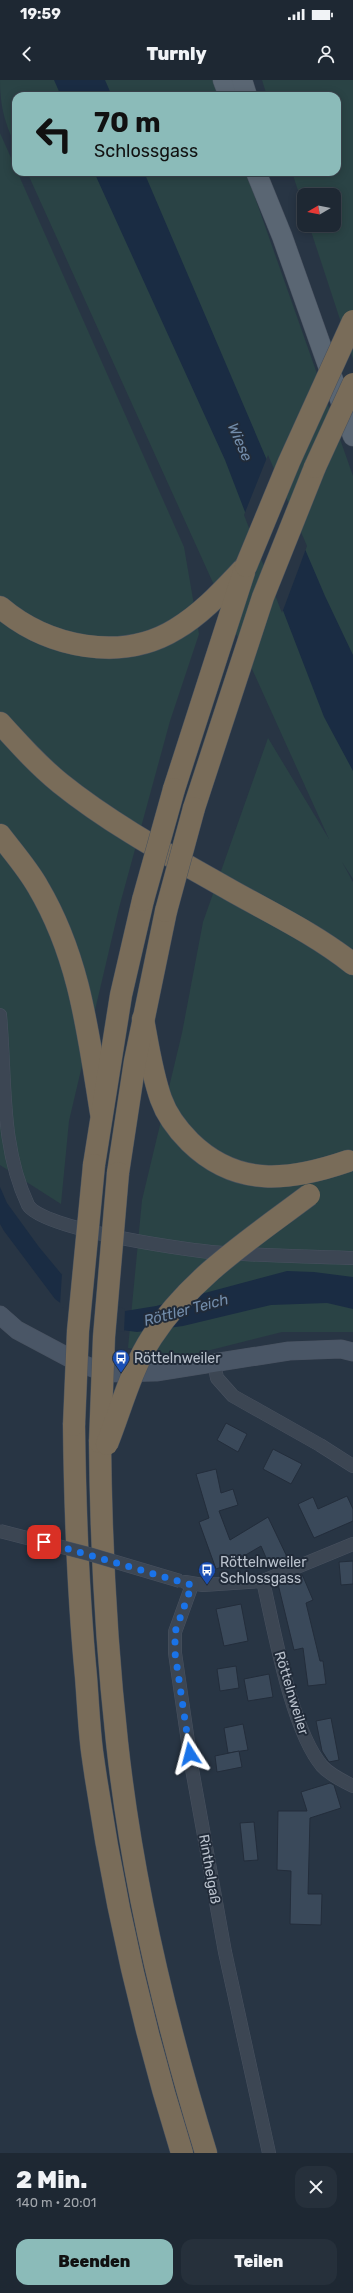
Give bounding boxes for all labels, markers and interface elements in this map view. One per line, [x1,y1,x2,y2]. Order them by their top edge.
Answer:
text: 19:59 [20,5,61,23]
icon: back [16,43,38,65]
text: Turnly [146,43,207,65]
icon: person [315,43,337,65]
text: 70 m [94,106,161,139]
icon: left [28,108,80,160]
text: Schlossgass [94,140,198,162]
north arrow [297,188,341,232]
map controls [297,188,341,232]
water label: Wiese [224,420,256,464]
water label: Röttler Teich [142,1290,230,1330]
bus stop icon: Röttelnweiler [111,1348,131,1373]
place label: Röttelnweiler [134,1350,221,1367]
pin [27,1525,61,1559]
icon: arrive [33,1531,55,1553]
place label: Röttelnweiler Schlossgass [220,1554,307,1587]
bus stop icon: Röttelnweiler Schlossgass [197,1560,217,1585]
street label: Röttelnweiler [271,1649,312,1738]
position arrow [169,1733,211,1775]
street label: Rinthelgaß [195,1833,224,1905]
text: 2 Min. [16,2166,88,2194]
button: close [295,2166,337,2208]
text: 140 m · 20:01 [16,2195,96,2210]
button: Beenden [16,2239,173,2285]
button: Teilen [181,2239,337,2285]

